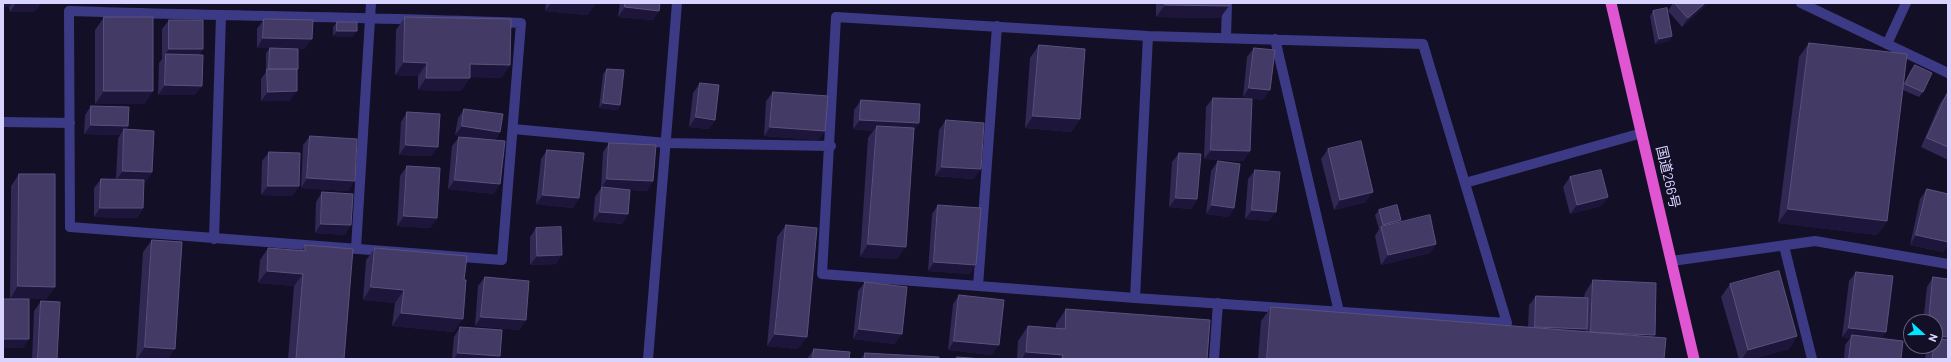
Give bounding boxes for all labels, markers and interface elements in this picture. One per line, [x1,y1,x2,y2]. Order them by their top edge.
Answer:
street label: 国道266号 [1653,144,1683,210]
north arrow [1903,314,1943,354]
text: N [1926,332,1941,344]

